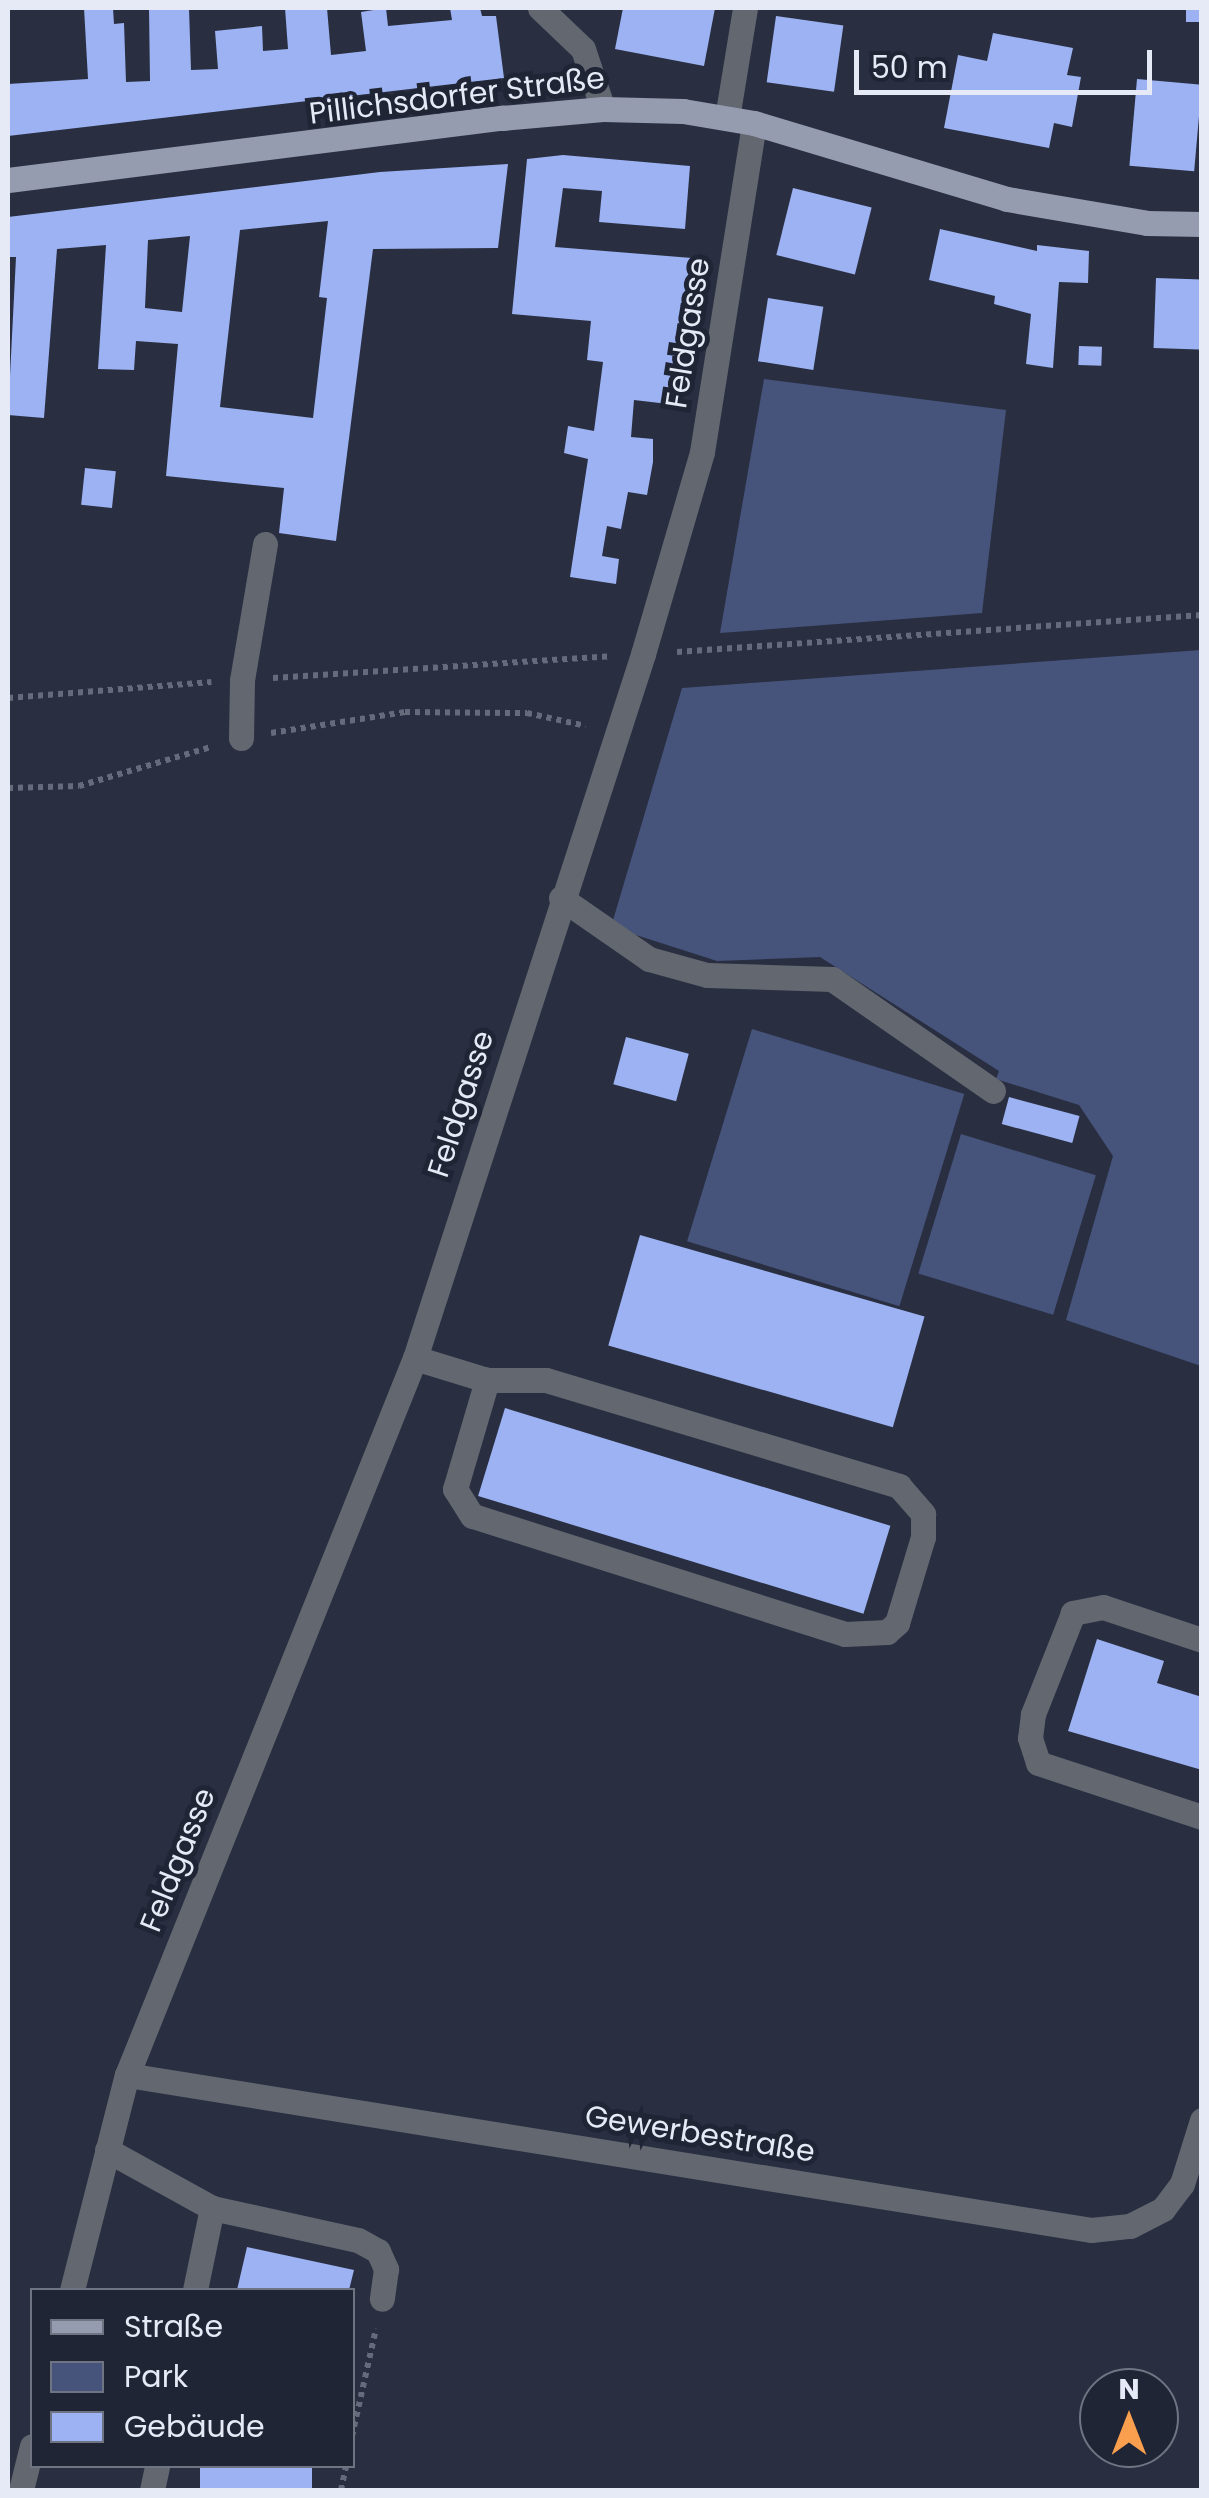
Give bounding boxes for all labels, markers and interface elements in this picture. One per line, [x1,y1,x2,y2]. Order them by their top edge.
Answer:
scale bar [859,30,1156,92]
text: 50 m [871,46,948,89]
street label: Pillichsdorfer Straße [307,60,607,132]
street label: Feldgasse [658,255,718,411]
street label: Feldgasse [420,1026,502,1182]
street label: Feldgasse [133,1783,223,1937]
street label: Gewerbestraße [582,2098,818,2170]
legend [30,2288,355,2468]
text: Straße [124,2305,223,2348]
text: Park [124,2355,188,2398]
north arrow [1079,2368,1179,2468]
text: N [1118,2370,1140,2409]
text: Gebäude [124,2405,265,2448]

